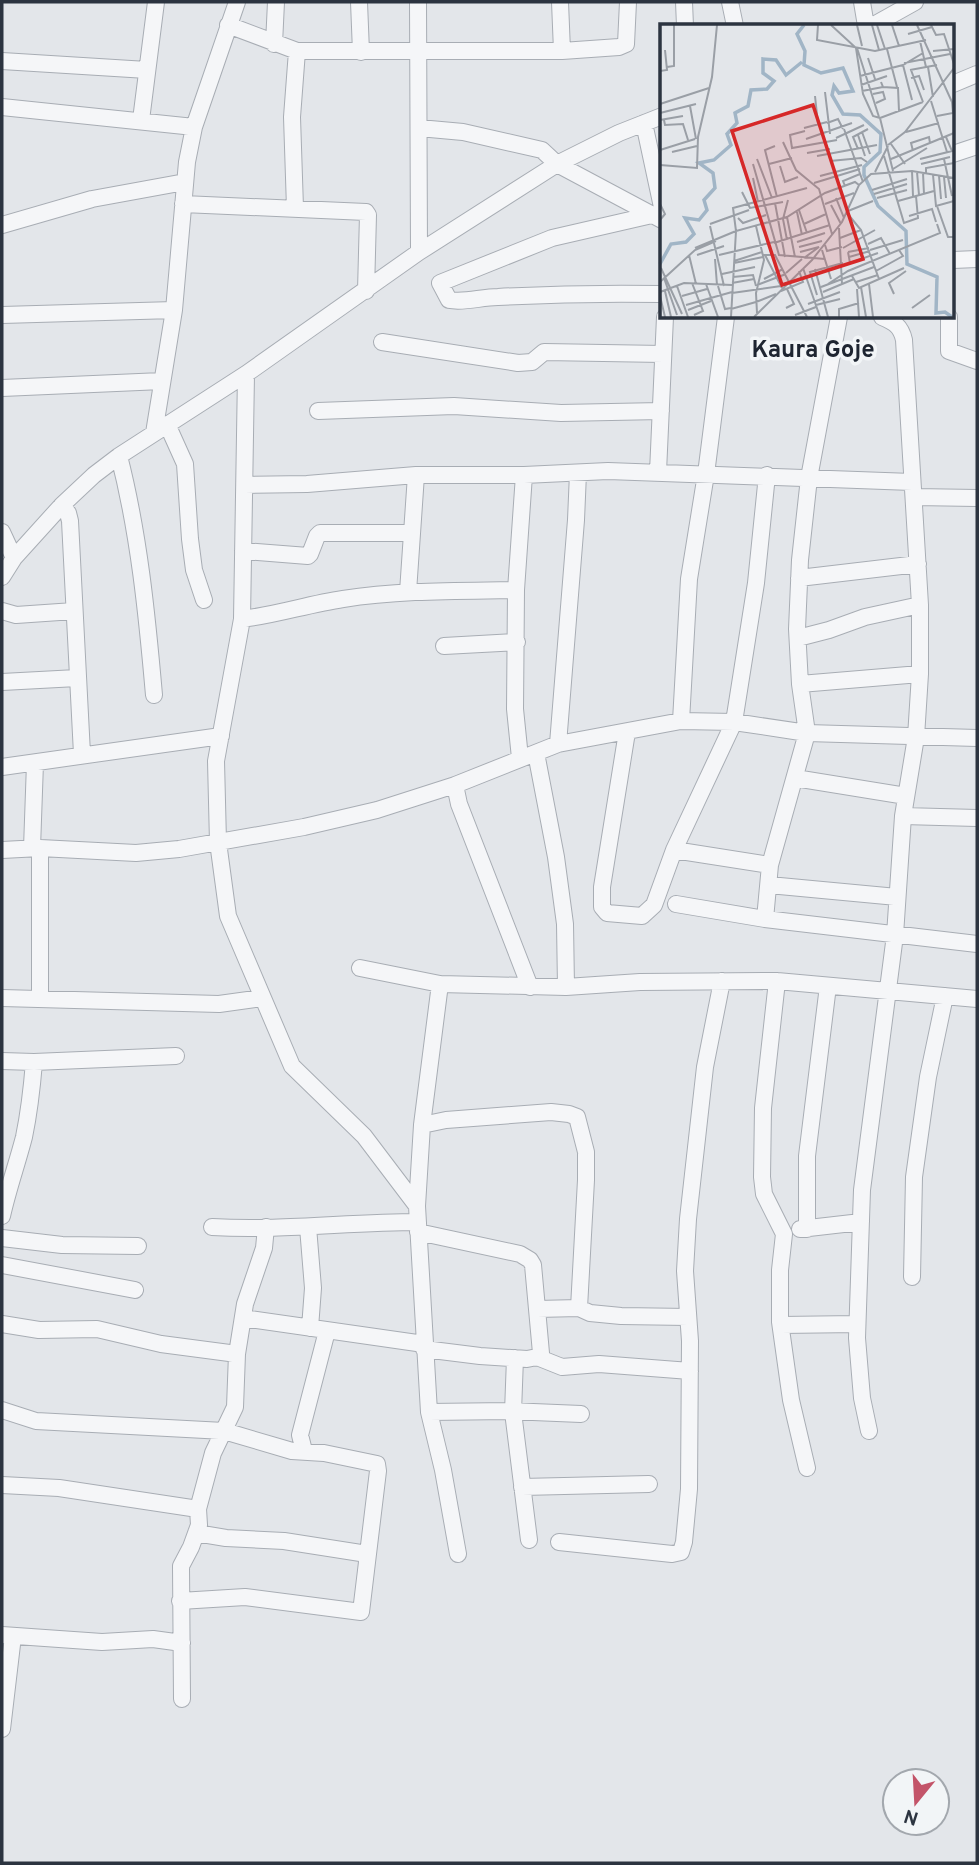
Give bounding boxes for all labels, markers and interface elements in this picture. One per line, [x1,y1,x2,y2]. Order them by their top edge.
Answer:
inset map [660,24,954,318]
district label: Kaura Goje [751,336,875,366]
north arrow [881,1767,951,1837]
text: N [901,1803,922,1830]

